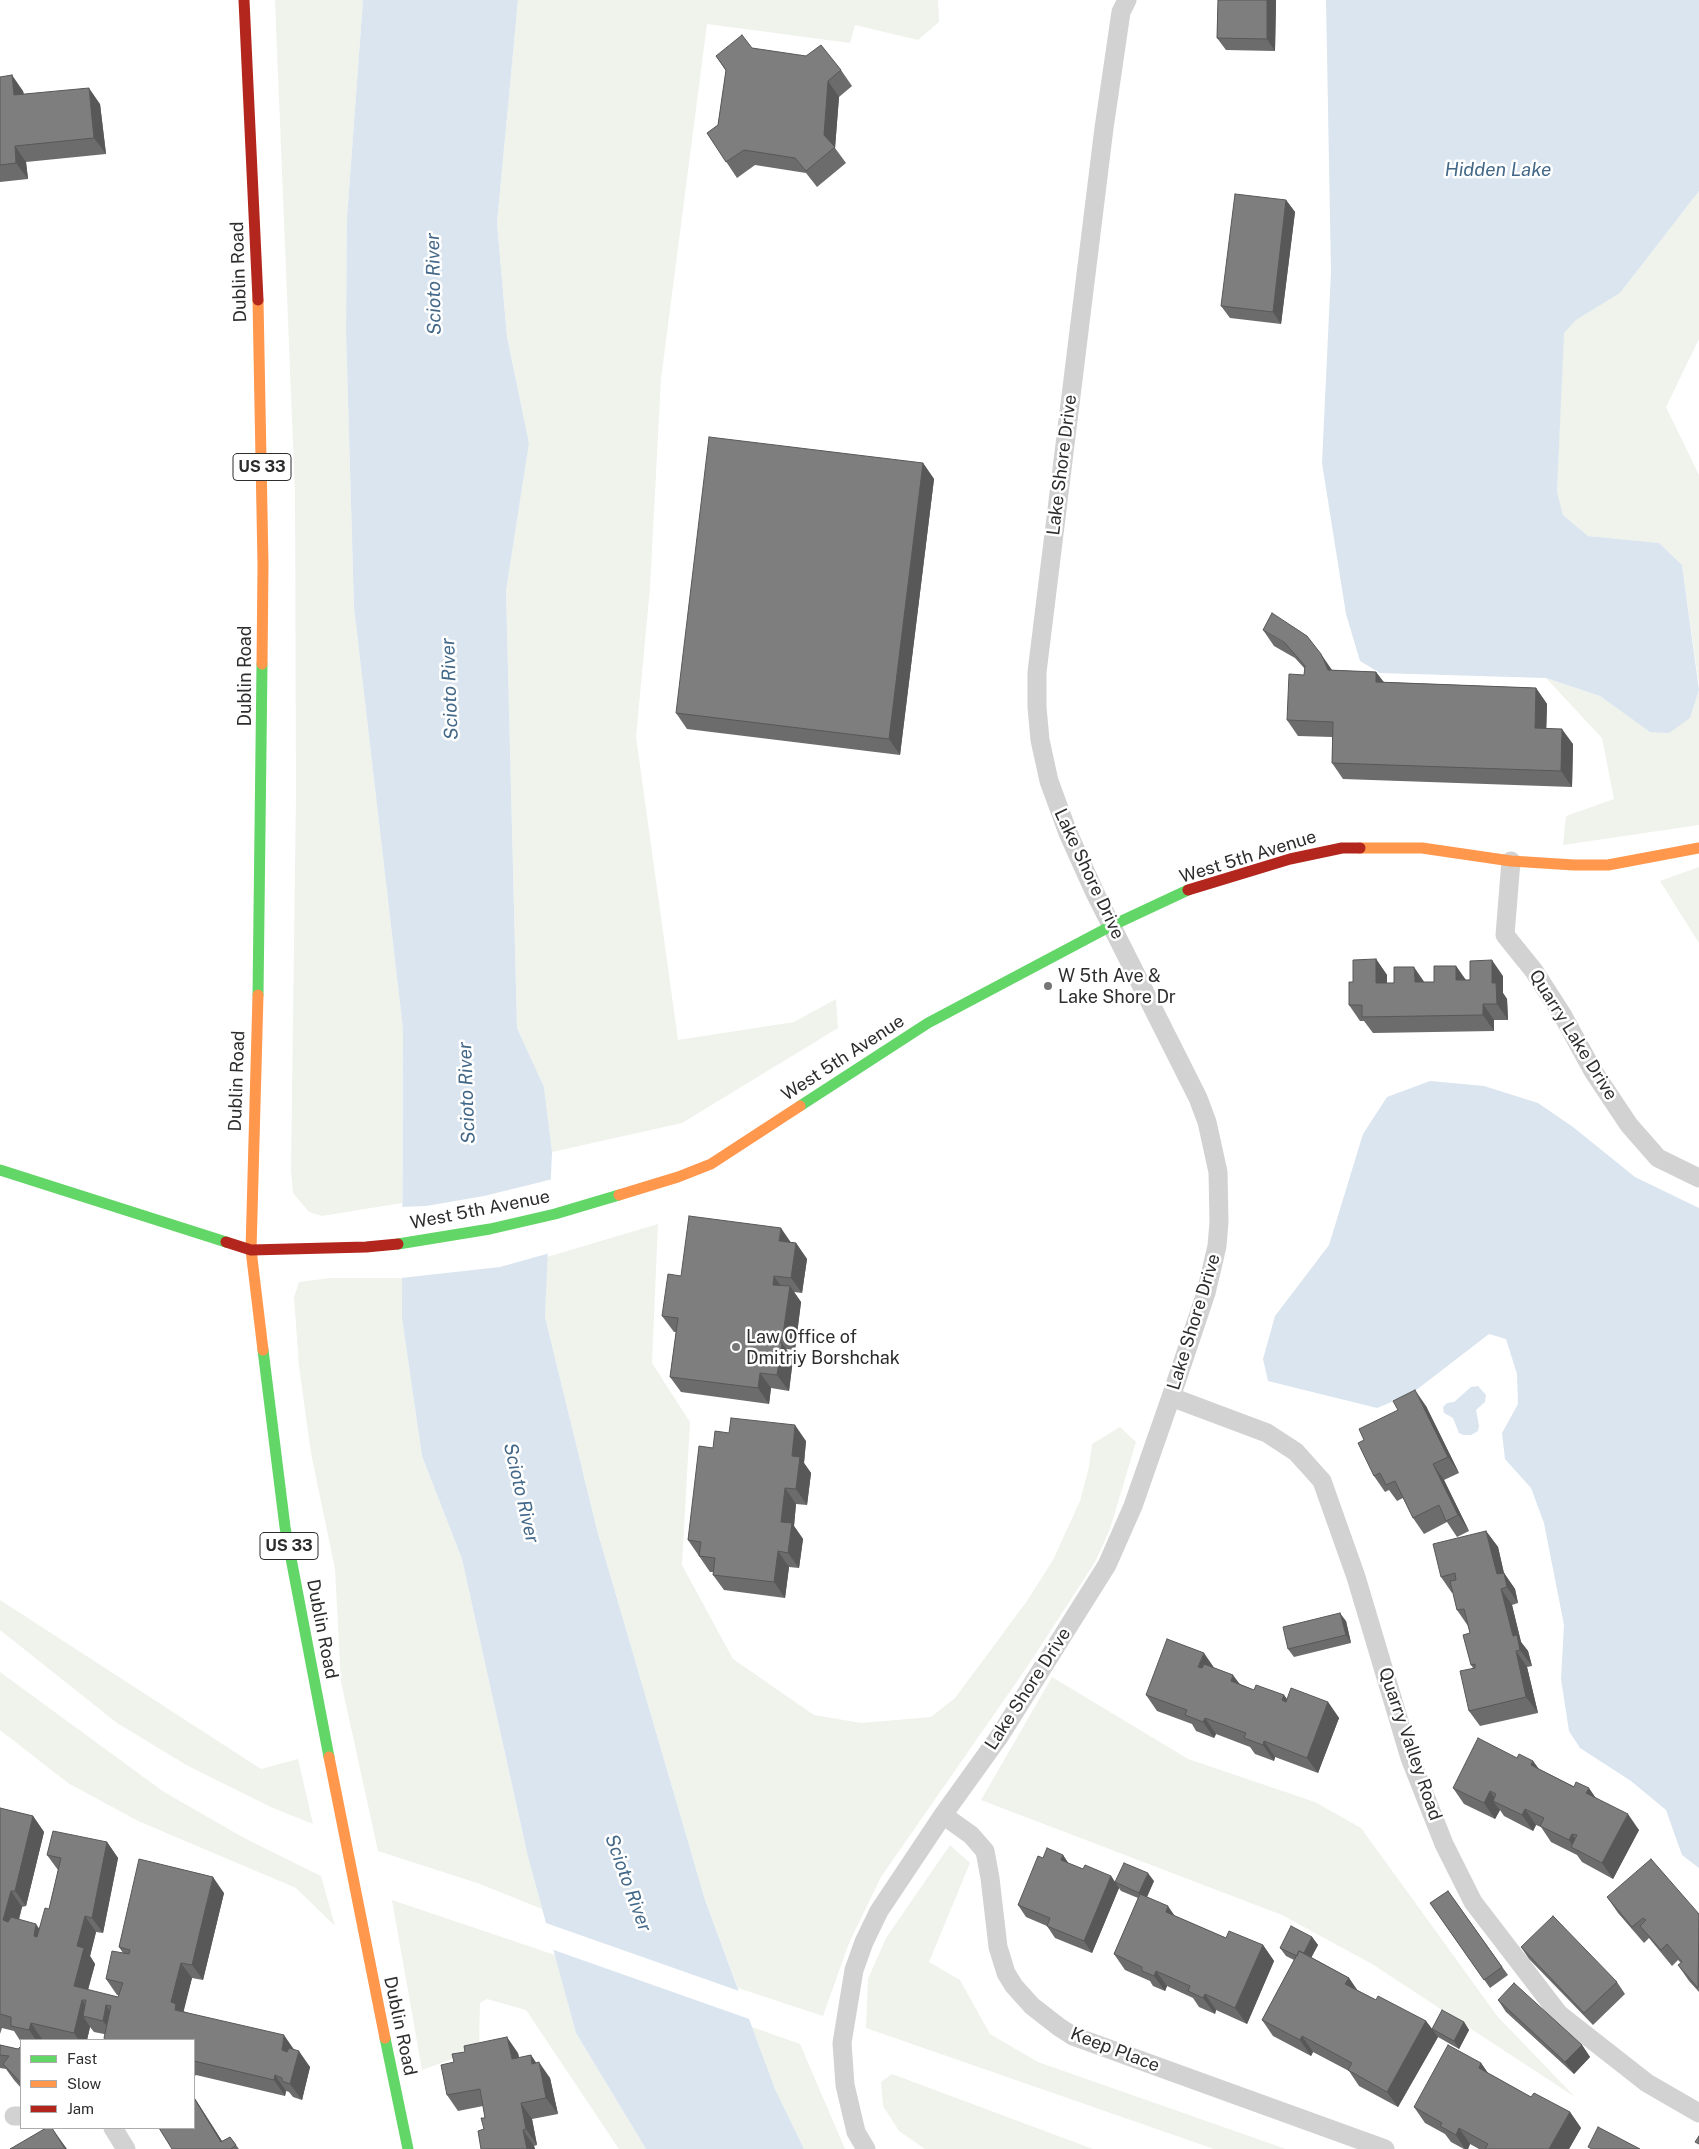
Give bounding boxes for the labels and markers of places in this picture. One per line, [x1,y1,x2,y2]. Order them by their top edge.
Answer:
place label: W 5th Ave & Lake Shore Dr [1058,965,1176,1008]
marker: W 5th Ave & Lake Shore Dr [1042,980,1054,992]
place label: Law Office of Dmitriy Borshchak [746,1326,900,1368]
marker: Law Office of Dmitriy Borshchak [730,1341,742,1353]

